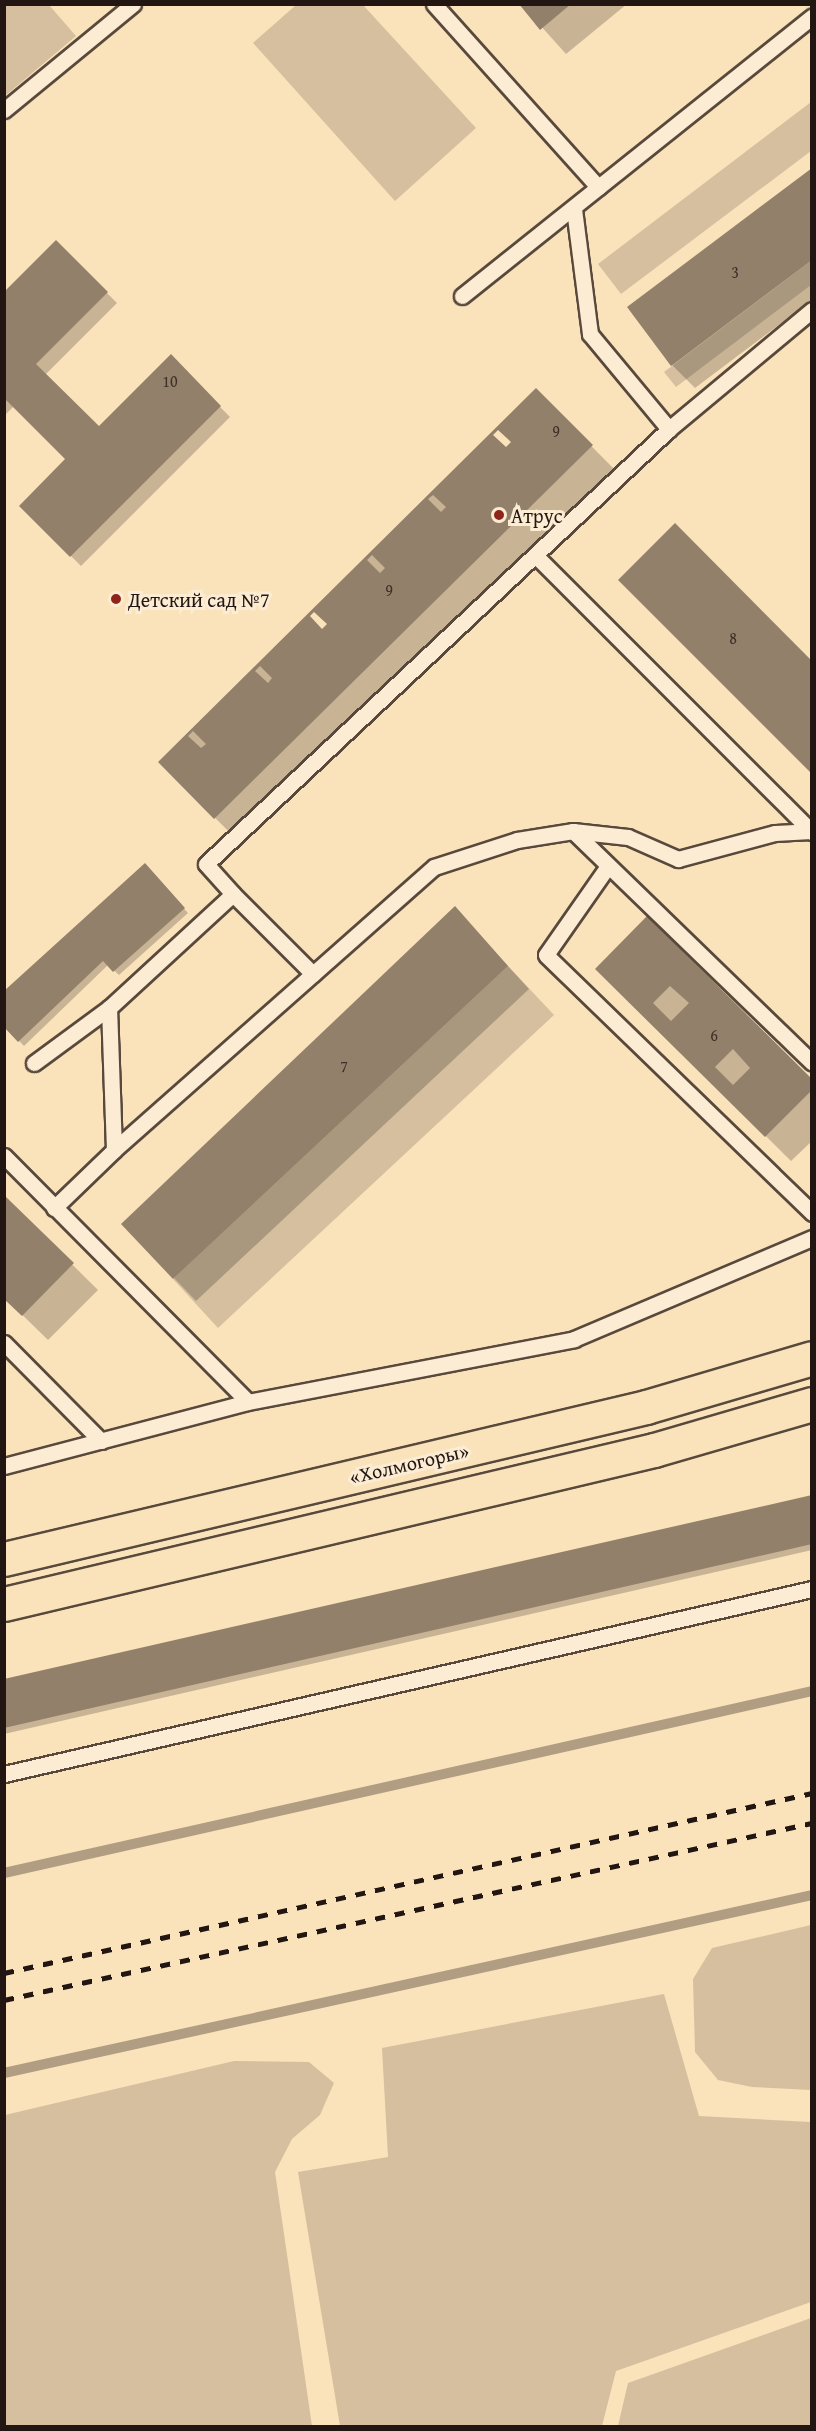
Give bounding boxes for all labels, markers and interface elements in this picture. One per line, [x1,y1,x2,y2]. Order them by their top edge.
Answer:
house number: 3 [731,262,739,282]
house number: 10 [162,371,178,391]
house number: 9 [552,421,560,441]
place label: Атрус [511,503,563,527]
marker: Атрус [492,508,506,522]
house number: 9 [385,580,393,600]
place label: Детский сад №7 [128,587,270,611]
marker: Детский сад №7 [109,592,123,606]
house number: 8 [729,628,737,648]
house number: 6 [710,1025,718,1045]
house number: 7 [340,1056,348,1076]
street label: «Холмогоры» [347,1438,471,1488]

